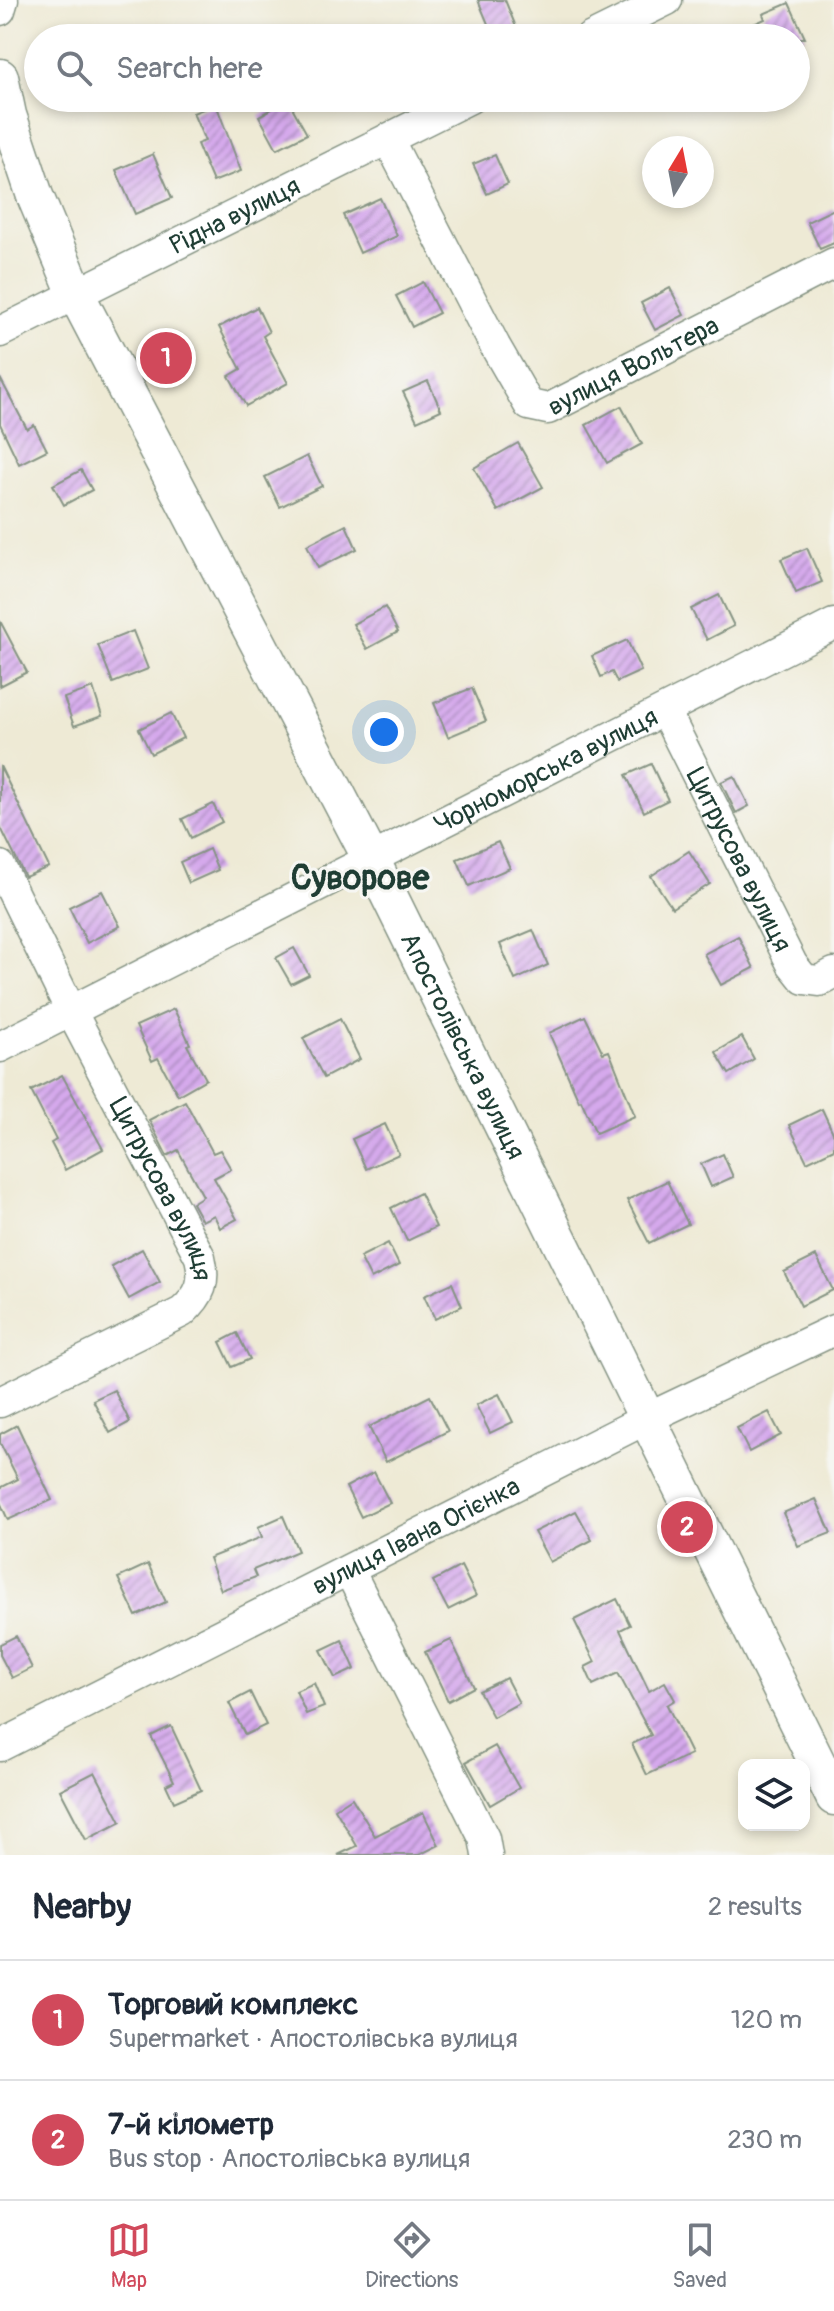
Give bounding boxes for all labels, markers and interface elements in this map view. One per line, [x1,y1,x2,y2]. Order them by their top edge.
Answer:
search box [24,24,810,112]
icon: search [52,46,96,90]
text: Search here [116,50,263,87]
north arrow [642,136,714,208]
street label: Рідна вулиця [164,170,306,262]
street label: вулиця Вольтера [543,310,724,423]
pin: 1 [140,328,192,388]
street label: Чорноморська вулиця [429,701,663,841]
your location [364,712,404,752]
street label: Цитрусова вулиця [679,762,798,957]
district label: Суворове [291,857,430,900]
street label: Апостолівська вулиця [393,927,532,1165]
street label: Цитрусова вулиця [102,1092,217,1281]
street label: вулиця Івана Огієнка [307,1470,526,1602]
pin: 2 [661,1497,713,1557]
map controls [738,1759,810,1831]
button: layers [738,1759,810,1831]
text: Nearby [32,1886,131,1929]
text: 2 results [708,1891,802,1923]
text: Торговий комплекс [108,1986,358,2023]
text: 1 [53,2004,63,2036]
text: 120 m [731,2004,802,2036]
text: Supermarket · Апостолівська вулиця [108,2023,518,2055]
text: 7-й кілометр [108,2106,274,2143]
text: 2 [51,2124,65,2156]
text: 230 m [727,2124,802,2156]
text: Bus stop · Апостолівська вулиця [108,2143,470,2175]
tab: Map [107,2218,151,2294]
tab: Directions [365,2218,458,2294]
tab: Saved [672,2218,727,2294]

